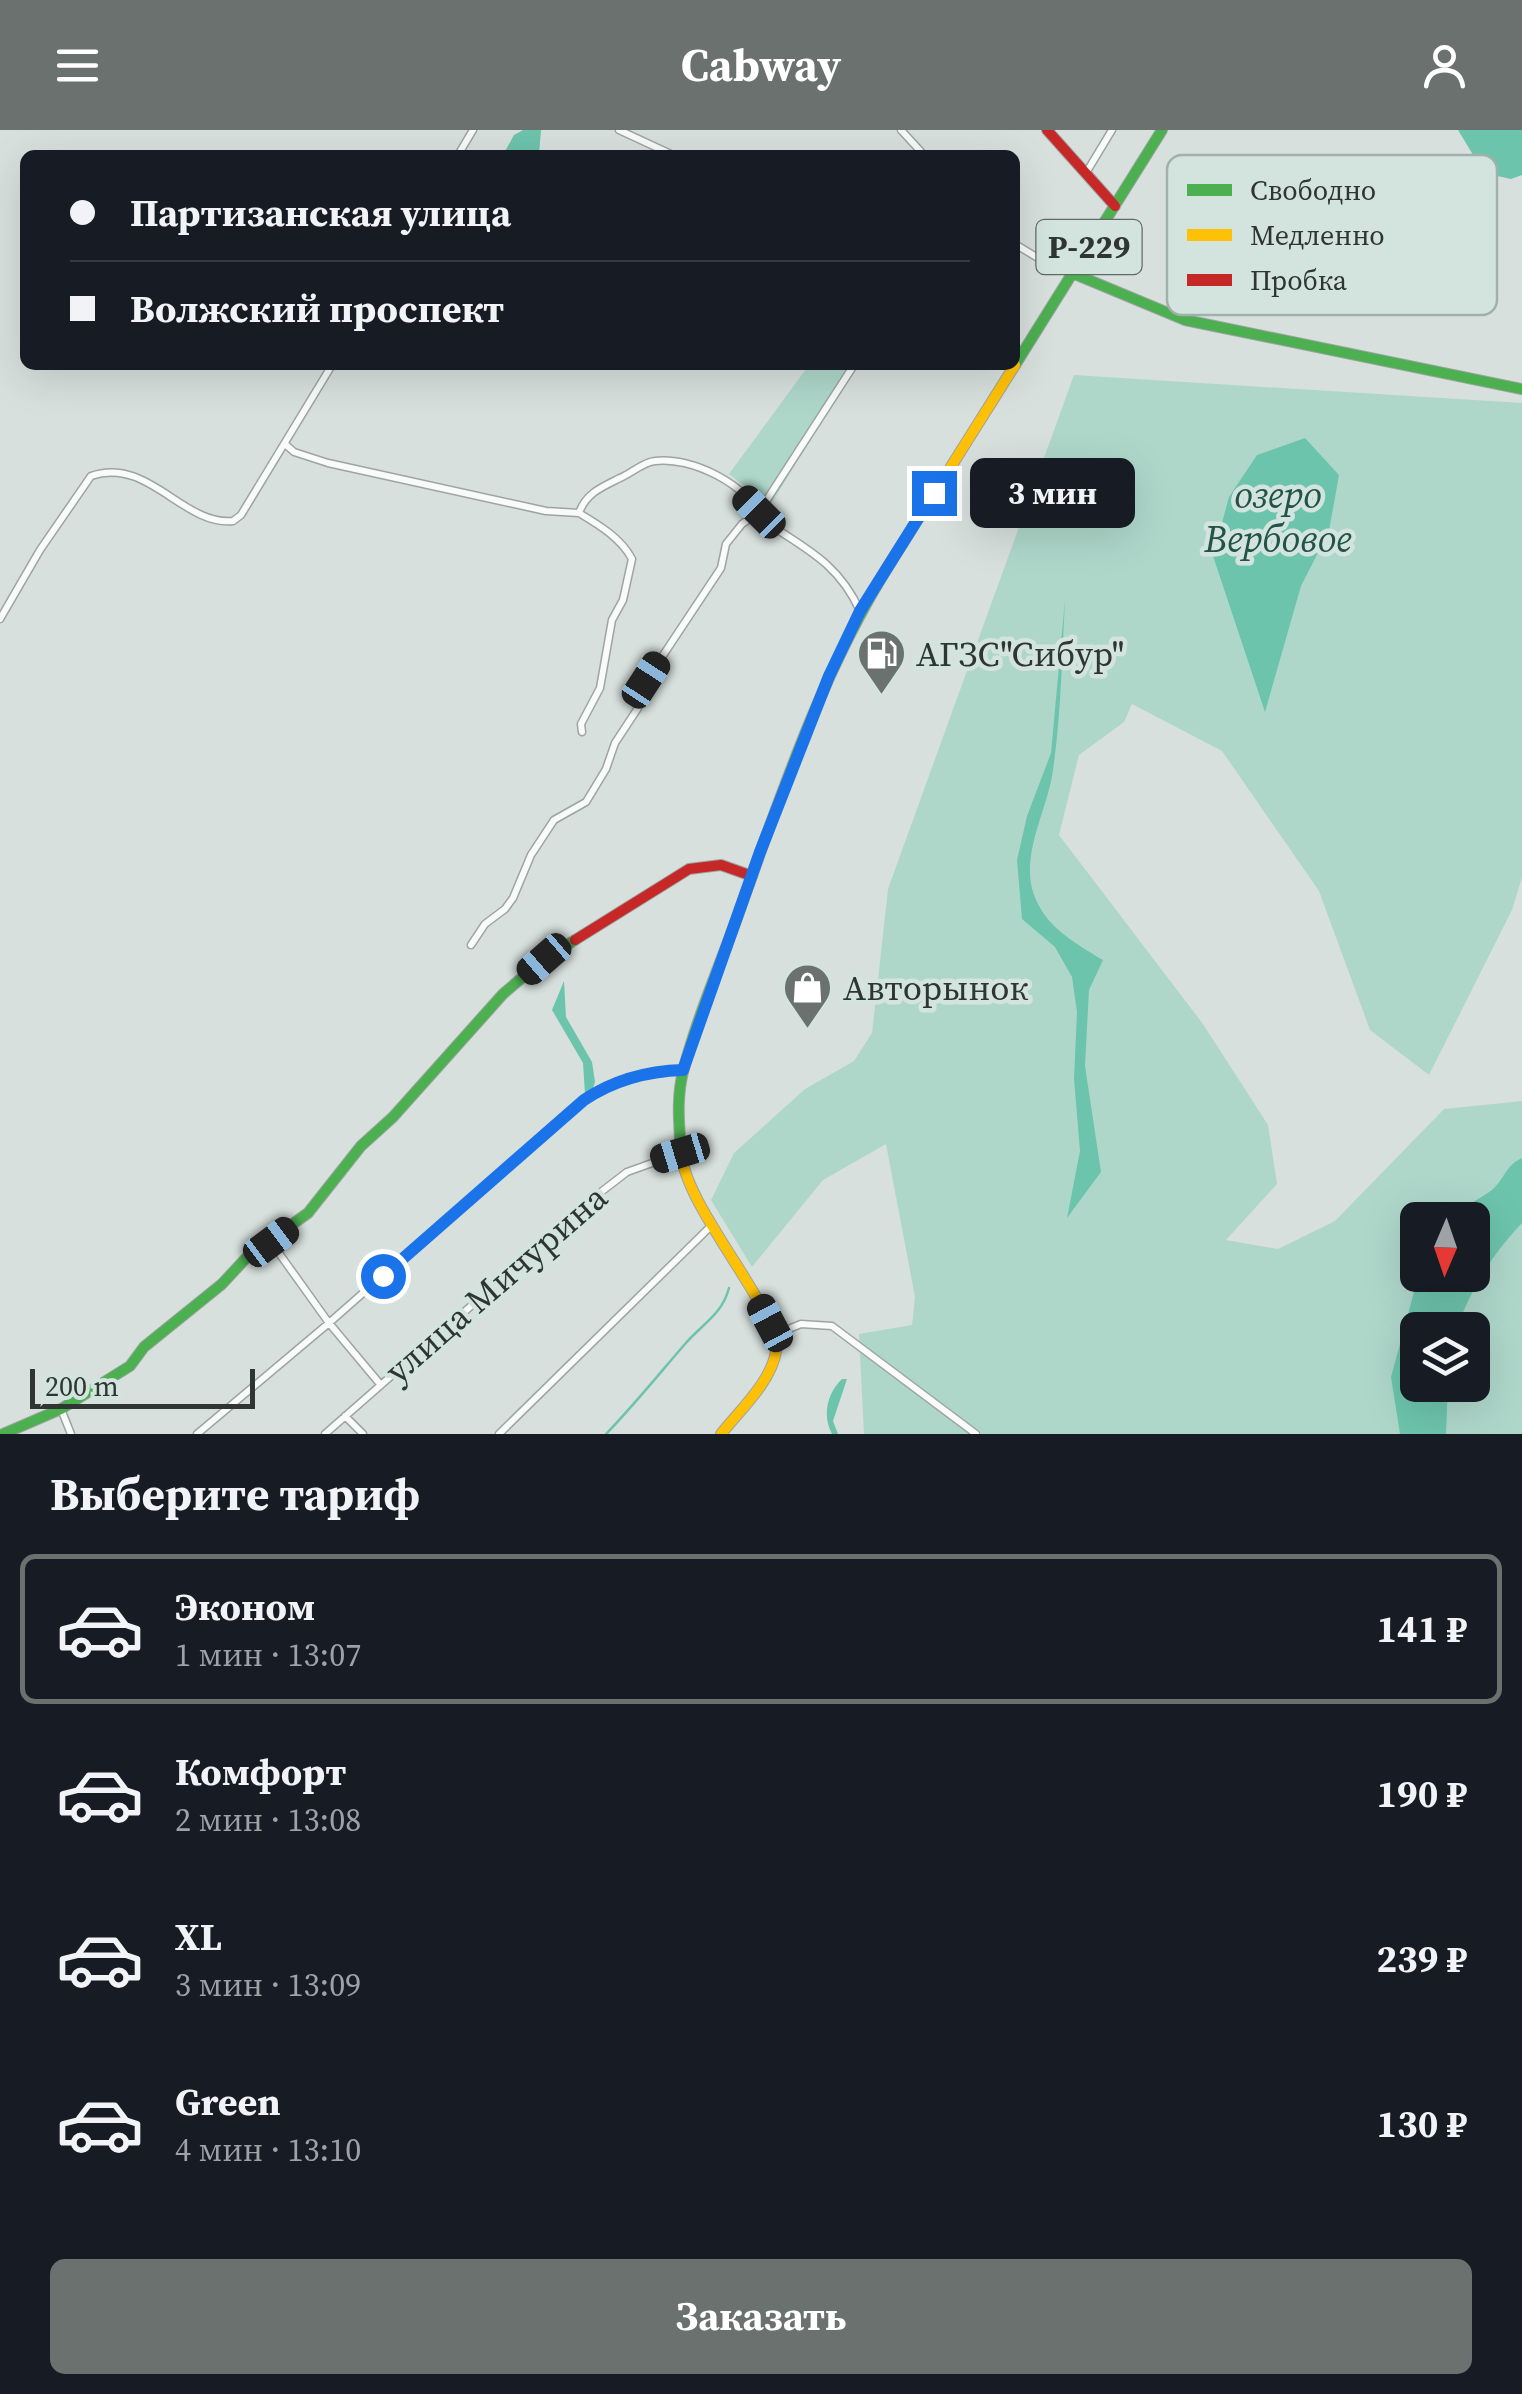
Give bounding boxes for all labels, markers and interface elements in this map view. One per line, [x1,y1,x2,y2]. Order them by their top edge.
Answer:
text: Cabway [681,34,841,96]
icon: menu [50,38,105,93]
icon: person [1417,38,1472,93]
legend [1167,155,1497,315]
text: Свободно [1250,171,1376,209]
text: Партизанская улица [130,187,511,239]
text: Медленно [1250,216,1385,254]
road number: Р-229 [1036,220,1142,274]
text: Пробка [1250,261,1348,299]
text: Волжский проспект [130,283,504,335]
callout: 3 мин [969,458,1134,528]
water label: озеро Вербовое [1203,469,1352,565]
route end [912,471,957,516]
text: 3 мин [1008,471,1097,515]
car [727,480,791,544]
fuel station icon: АГЗС"Сибур" [855,628,907,696]
place label: АГЗС"Сибур" [916,630,1124,678]
car [617,647,675,713]
car [512,928,576,990]
shop icon: Авторынок [782,962,834,1030]
place label: Авторынок [843,964,1029,1012]
car [647,1130,713,1176]
street label: улица Мичурина [374,1174,618,1394]
north arrow [1400,1202,1490,1292]
map controls [1400,1202,1490,1402]
car [238,1212,304,1272]
route start [361,1254,406,1299]
car [743,1289,797,1357]
button: layers [1400,1312,1490,1402]
scale bar [30,1364,255,1408]
text: 200 m [45,1367,119,1405]
text: Выберите тариф [50,1463,420,1525]
text: Эконом [175,1581,315,1633]
icon: car [55,1584,145,1674]
text: 141 ₽ [1376,1603,1467,1655]
text: 1 мин · 13:07 [175,1633,361,1677]
text: Комфорт [175,1746,346,1798]
icon: car [55,1749,145,1839]
text: 190 ₽ [1376,1768,1467,1820]
text: 2 мин · 13:08 [175,1798,361,1842]
text: XL [175,1911,222,1963]
icon: car [55,1914,145,2004]
text: 239 ₽ [1376,1933,1467,1985]
text: 3 мин · 13:09 [175,1963,361,2007]
text: Green [175,2076,281,2128]
icon: car [55,2079,145,2169]
text: 130 ₽ [1376,2098,1467,2150]
text: 4 мин · 13:10 [175,2128,361,2172]
button: Заказать [50,2259,1472,2374]

